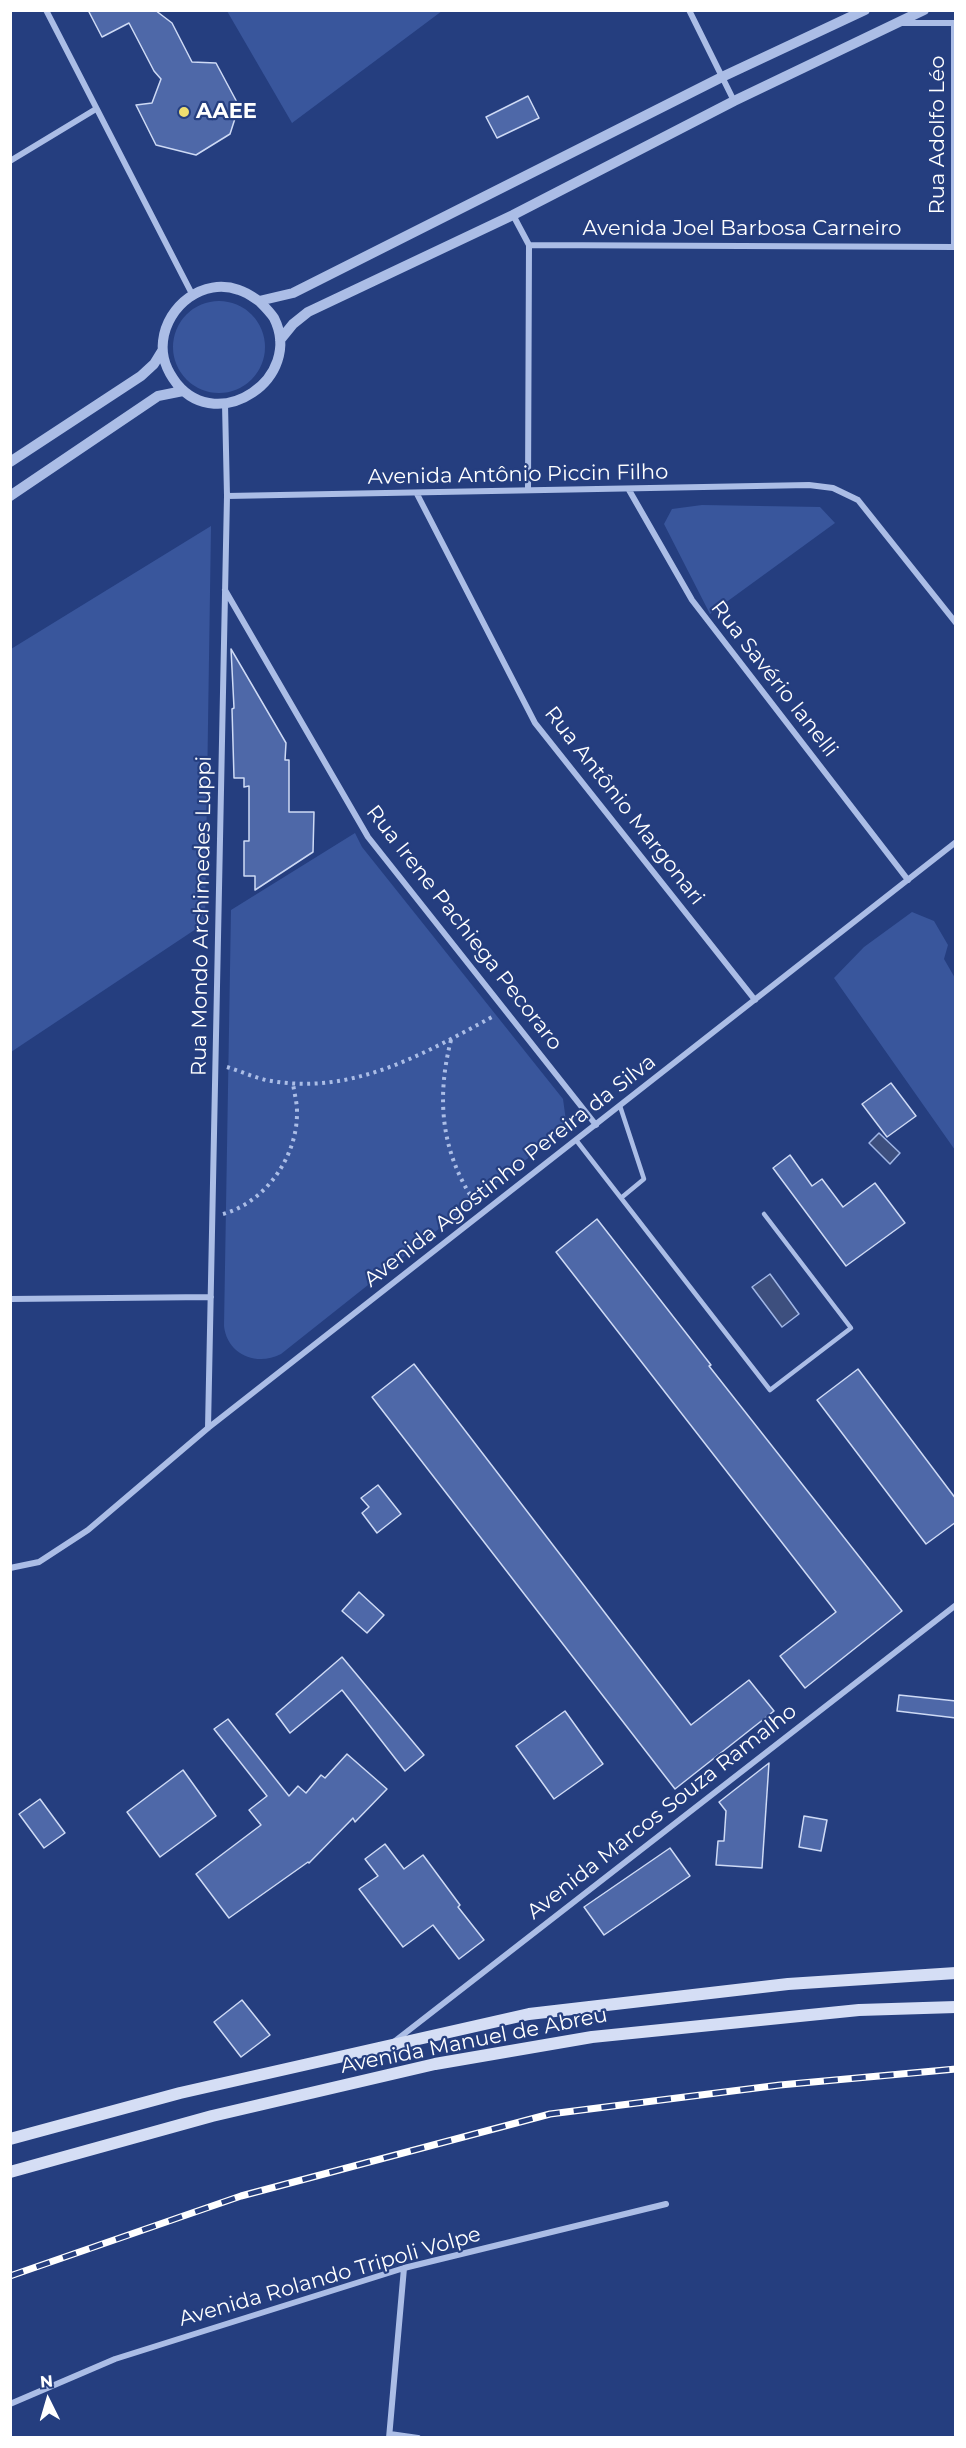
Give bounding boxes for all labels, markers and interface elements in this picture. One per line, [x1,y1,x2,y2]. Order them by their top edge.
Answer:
street label: Rua Adolfo Léo [925,56,951,214]
place label: AAEE [196,99,257,125]
marker: AAEE [177,105,191,119]
street label: Avenida Joel Barbosa Carneiro [582,216,902,242]
street label: Avenida Antônio Piccin Filho [367,460,669,490]
street label: Rua Savério Ianelli [705,596,843,762]
street label: Rua Antônio Margonari [539,702,709,910]
street label: Rua Mondo Archimedes Luppi [187,756,217,1076]
street label: Rua Irene Pachiega Pecoraro [361,800,567,1056]
street label: Avenida Agostinho Pereira da Silva [359,1049,661,1293]
street label: Avenida Marcos Souza Ramalho [522,1699,802,1925]
street label: Avenida Manuel de Abreu [338,2003,610,2079]
street label: Avenida Rolando Tripoli Volpe [176,2222,484,2332]
north arrow [18,2370,78,2430]
text: N [39,2372,54,2392]

